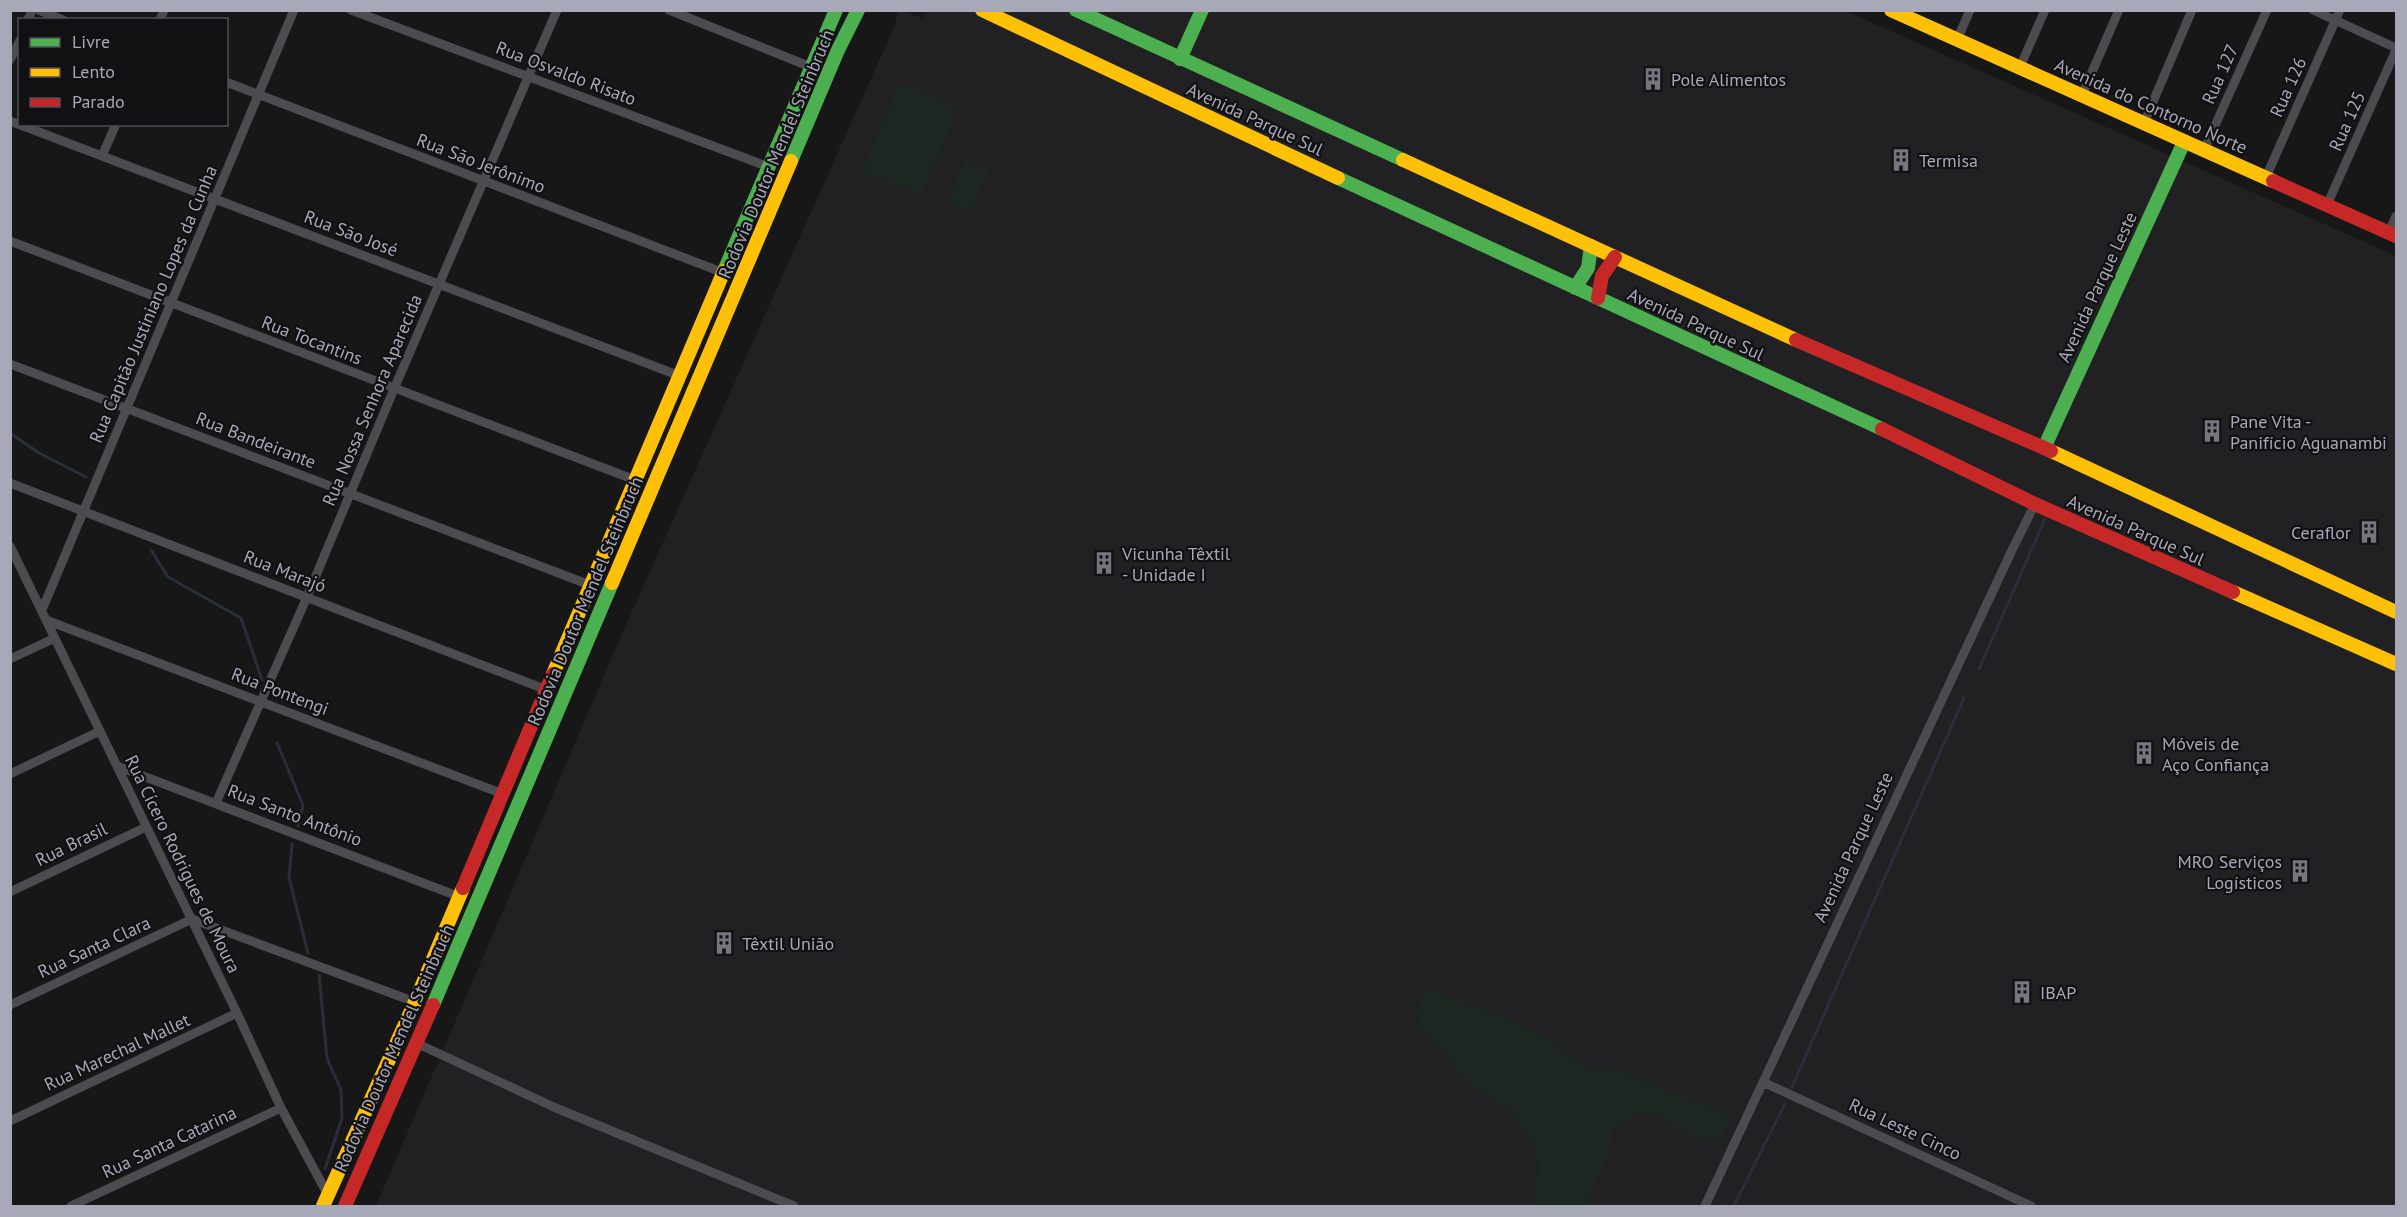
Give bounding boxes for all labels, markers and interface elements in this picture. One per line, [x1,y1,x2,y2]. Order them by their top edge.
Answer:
legend [18,18,228,126]
street label: Rodovia Doutor Mendel Steinbruch [713,26,839,282]
text: Livre [72,30,110,53]
street label: Rua Osvaldo Risato [493,36,639,110]
street label: Rua 127 [2197,40,2243,108]
street label: Avenida do Contorno Norte [2051,53,2251,159]
street label: Rua 126 [2265,53,2311,121]
text: Lento [72,60,115,83]
building icon: Pole Alimentos [1640,66,1666,92]
place label: Pole Alimentos [1671,68,1786,91]
street label: Avenida Parque Sul [1183,77,1328,161]
street label: Rua 125 [2324,87,2370,155]
text: Parado [72,90,125,113]
street label: Rua São Jerônimo [413,128,549,198]
building icon: Termisa [1888,147,1914,173]
place label: Termisa [1919,149,1978,172]
street label: Rua Capitão Justiniano Lopes da Cunha [84,162,222,446]
street label: Rua São José [301,205,401,261]
street label: Avenida Parque Leste [2052,208,2142,366]
street label: Avenida Parque Sul [1624,282,1769,366]
street label: Rua Nossa Senhora Aparecida [317,291,427,509]
street label: Rua Tocantins [258,310,366,370]
street label: Rua Bandeirante [193,407,319,473]
place label: Pane Vita - Panifício Aguanambi [2230,410,2387,454]
building icon: Pane Vita - Panifício Aguanambi [2199,418,2225,444]
street label: Rodovia Doutor Mendel Steinbruch [522,473,648,729]
street label: Avenida Parque Sul [2064,489,2209,571]
building icon: Ceraflor [2356,519,2382,545]
place label: Ceraflor [2291,521,2351,544]
place label: Vicunha Têxtil - Unidade I [1121,542,1231,586]
street label: Rua Marajó [240,545,330,597]
building icon: Vicunha Têxtil - Unidade I [1091,550,1117,576]
street label: Rua Pontengi [228,662,332,720]
place label: Móveis de Aço Confiança [2162,732,2269,776]
building icon: Móveis de Aço Confiança [2131,740,2157,766]
street label: Rua Cícero Rodrigues de Moura [120,751,246,977]
street label: Avenida Parque Leste [1808,768,1898,926]
street label: Rua Santo Antônio [224,779,366,851]
street label: Rua Brasil [31,816,111,871]
place label: MRO Serviços Logísticos [2177,850,2282,894]
building icon: MRO Serviços Logísticos [2287,858,2313,884]
street label: Rua Santa Clara [34,911,154,983]
street label: Rodovia Doutor Mendel Steinbruch [329,921,459,1175]
building icon: Têxtil União [711,930,737,956]
place label: Têxtil União [742,932,834,955]
building icon: IBAP [2009,979,2035,1005]
place label: IBAP [2040,981,2076,1004]
street label: Rua Marechal Mallet [41,1008,193,1096]
street label: Rua Leste Cinco [1845,1093,1965,1165]
street label: Rua Santa Catarina [98,1101,240,1183]

